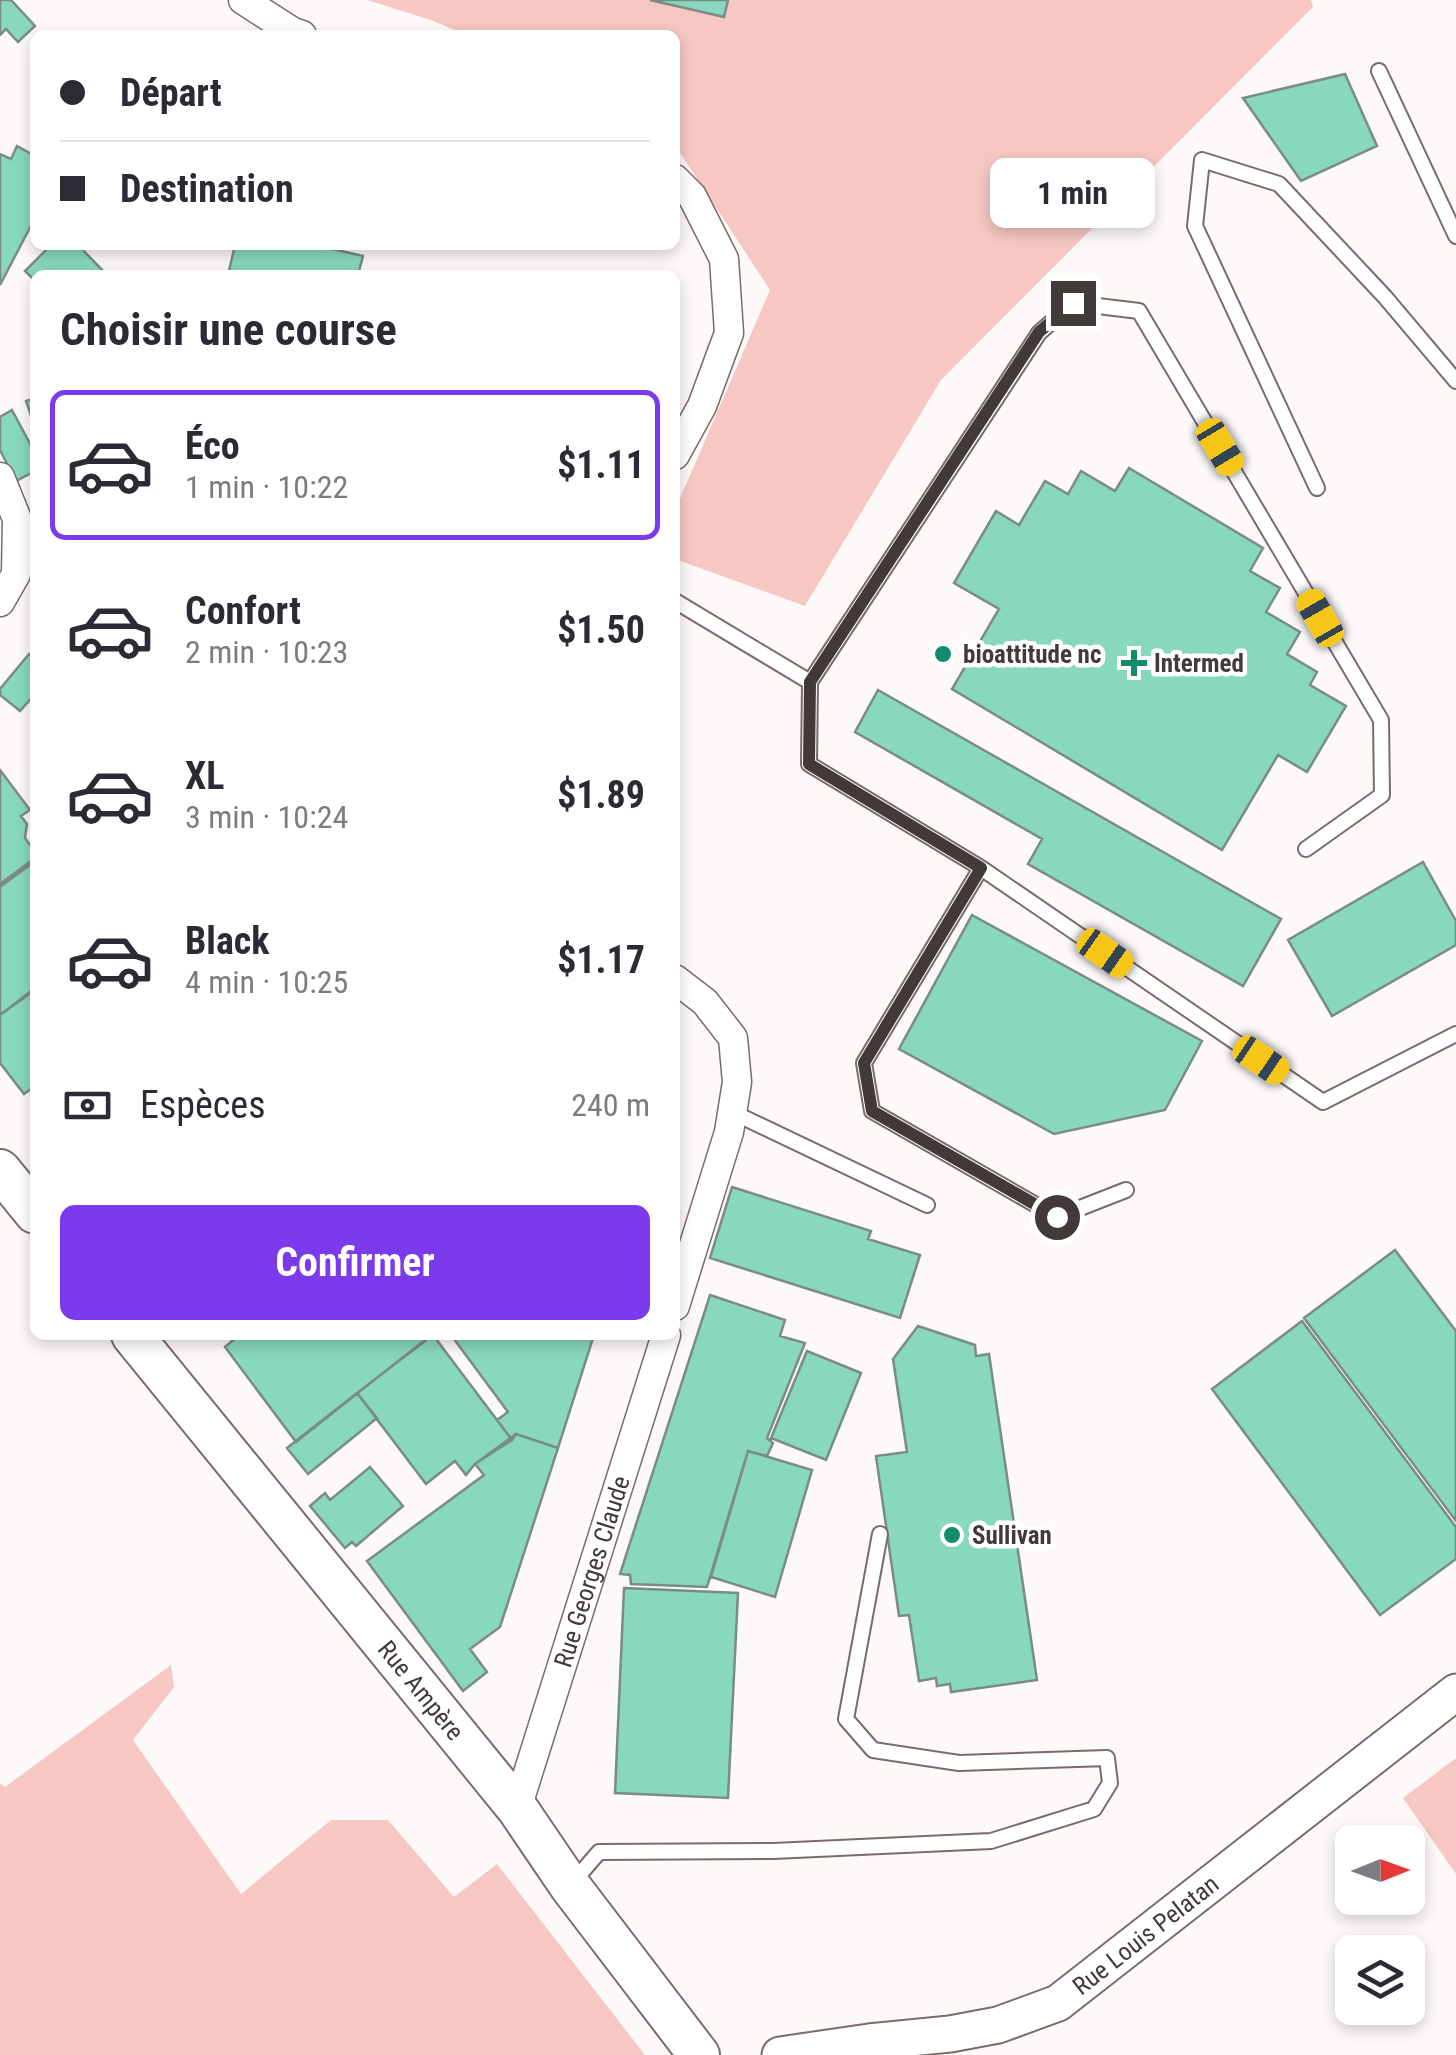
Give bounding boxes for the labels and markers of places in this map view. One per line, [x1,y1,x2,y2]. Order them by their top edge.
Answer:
place label: bioattitude nc [963,640,1101,669]
marker: bioattitude nc [932,643,954,665]
place label: Intermed [1154,649,1244,678]
marker: Intermed [1123,652,1145,674]
place label: Sullivan [972,1521,1052,1550]
marker: Sullivan [941,1524,963,1546]

